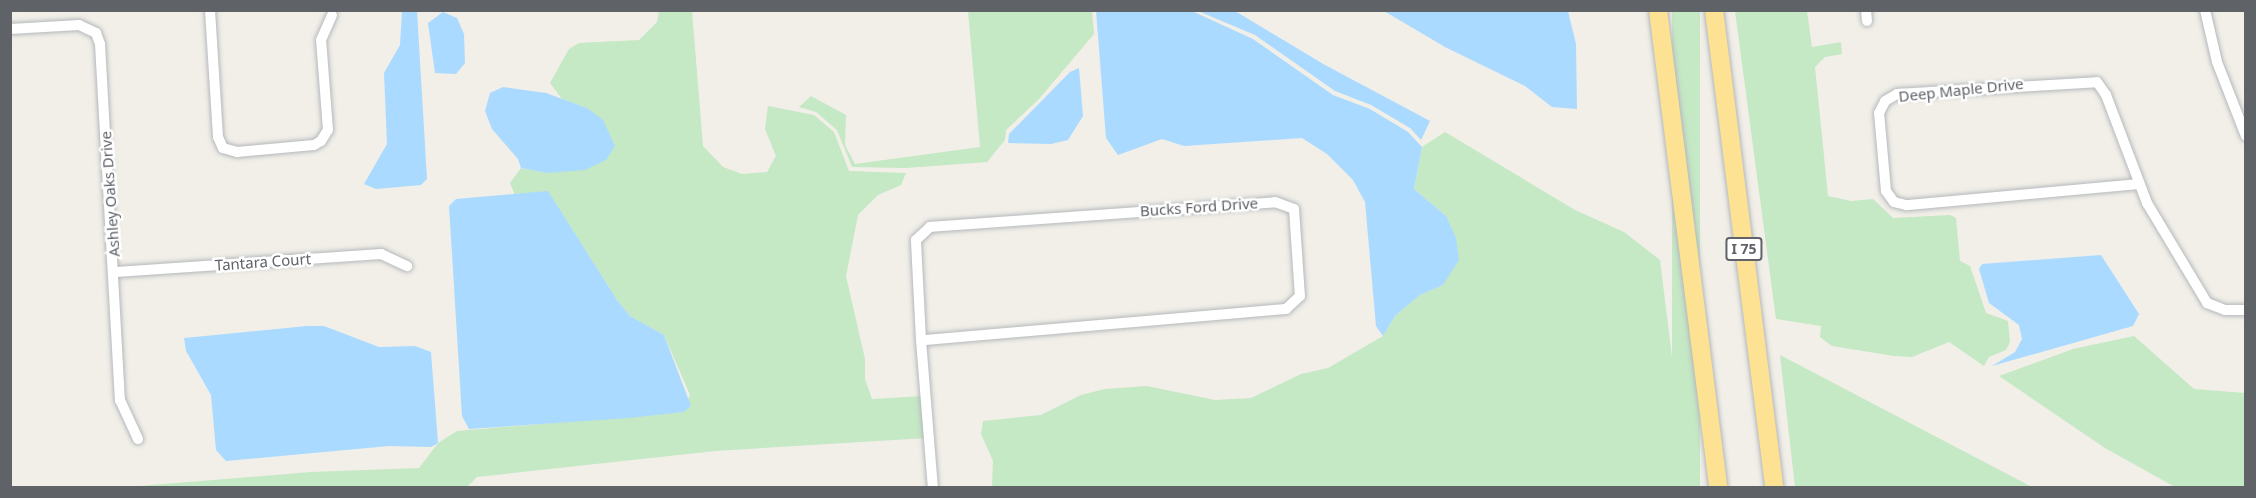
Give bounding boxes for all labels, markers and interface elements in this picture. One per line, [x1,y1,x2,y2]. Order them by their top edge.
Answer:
street label: Deep Maple Drive [1898,74,2024,106]
street label: Ashley Oaks Drive [97,131,123,257]
street label: Bucks Ford Drive [1139,194,1259,220]
road number: I 75 [1724,238,1764,260]
street label: Tantara Court [214,250,312,274]

